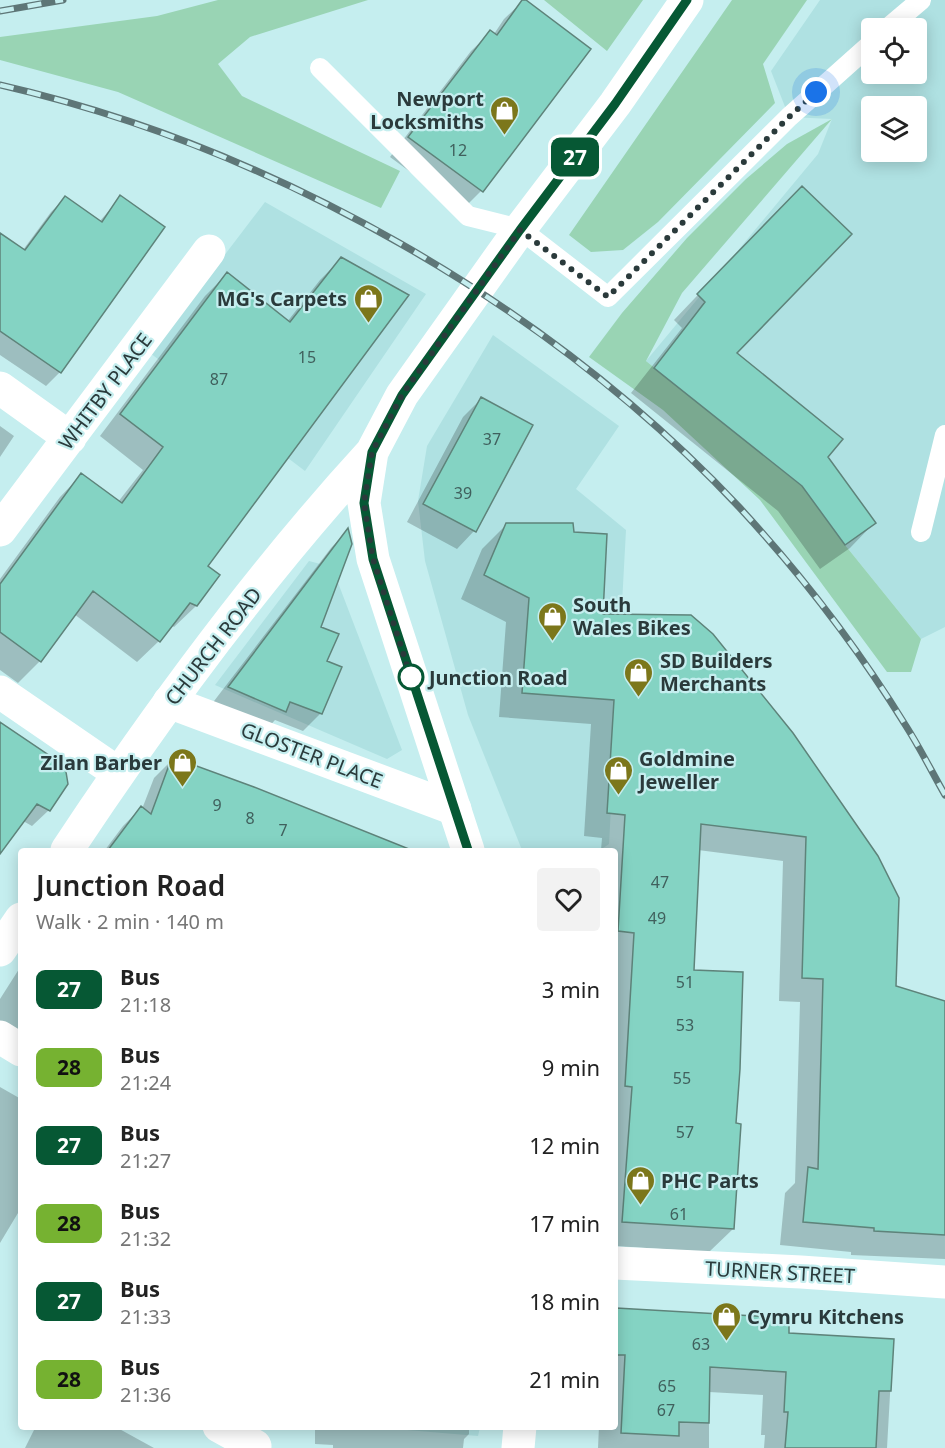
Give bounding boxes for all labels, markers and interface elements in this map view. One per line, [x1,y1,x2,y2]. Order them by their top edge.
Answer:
map controls [861,18,927,162]
button: locate [861,18,927,84]
your location [801,77,831,107]
place label: Newport Locksmiths [370,85,484,135]
shop icon: Newport Locksmiths [489,94,521,136]
button: layers [861,96,927,162]
line badge: 27 [548,138,602,176]
house number: 12 [449,139,467,161]
text: 27 [563,143,587,171]
shop icon: MG's Carpets [352,282,384,324]
place label: MG's Carpets [217,285,347,312]
street label: WHITBY PLACE [52,327,158,455]
house number: 15 [298,346,316,368]
house number: 87 [210,368,228,390]
house number: 37 [483,428,501,450]
house number: 39 [454,482,472,504]
street label: CHURCH ROAD [159,582,267,710]
place label: South Wales Bikes [573,591,691,641]
shop icon: South Wales Bikes [536,600,568,642]
place label: SD Builders Merchants [660,647,773,697]
shop icon: SD Builders Merchants [623,656,655,698]
marker: Junction Road [398,664,424,690]
place label: Junction Road [427,664,568,691]
street label: GLOSTER PLACE [237,716,387,794]
place label: Goldmine Jeweller [637,745,735,795]
shop icon: Zilan Barber [167,746,199,788]
place label: Zilan Barber [41,749,162,776]
shop icon: Goldmine Jeweller [602,754,634,796]
house number: 9 [212,794,222,816]
house number: 8 [245,807,255,829]
house number: 7 [278,819,288,841]
text: Junction Road [36,866,225,904]
button: heart [537,868,600,931]
house number: 47 [651,871,669,893]
house number: 49 [648,907,666,929]
text: Walk · 2 min · 140 m [36,908,224,935]
text: Bus [120,961,160,991]
house number: 51 [676,971,694,993]
text: 3 min [542,974,600,1004]
text: 27 [57,975,81,1003]
text: 21:18 [120,991,171,1018]
house number: 53 [676,1014,694,1036]
text: Bus [120,1039,160,1069]
text: 9 min [542,1052,600,1082]
text: 28 [57,1053,81,1081]
house number: 55 [673,1067,691,1089]
text: 21:24 [120,1069,171,1096]
text: Bus [120,1117,160,1147]
house number: 57 [676,1121,694,1143]
text: 12 min [529,1130,600,1160]
text: 27 [57,1131,81,1159]
text: 21:27 [120,1147,171,1174]
shop icon: PHC Parts [624,1164,656,1206]
place label: PHC Parts [661,1167,759,1194]
text: Bus [120,1195,160,1225]
house number: 61 [670,1203,688,1225]
text: 17 min [529,1208,600,1238]
text: 28 [57,1209,81,1237]
text: 21:32 [120,1225,171,1252]
street label: TURNER STREET [704,1255,856,1289]
text: Bus [120,1273,160,1303]
text: 18 min [529,1286,600,1316]
text: 27 [57,1287,81,1315]
shop icon: Cymru Kitchens [710,1300,742,1342]
text: 21:33 [120,1303,171,1330]
place label: Cymru Kitchens [747,1303,904,1330]
house number: 63 [692,1333,710,1355]
text: Bus [120,1351,160,1381]
text: 21 min [529,1364,600,1394]
text: 28 [57,1365,81,1393]
house number: 65 [658,1375,676,1397]
text: 21:36 [120,1381,171,1408]
house number: 67 [657,1399,675,1421]

